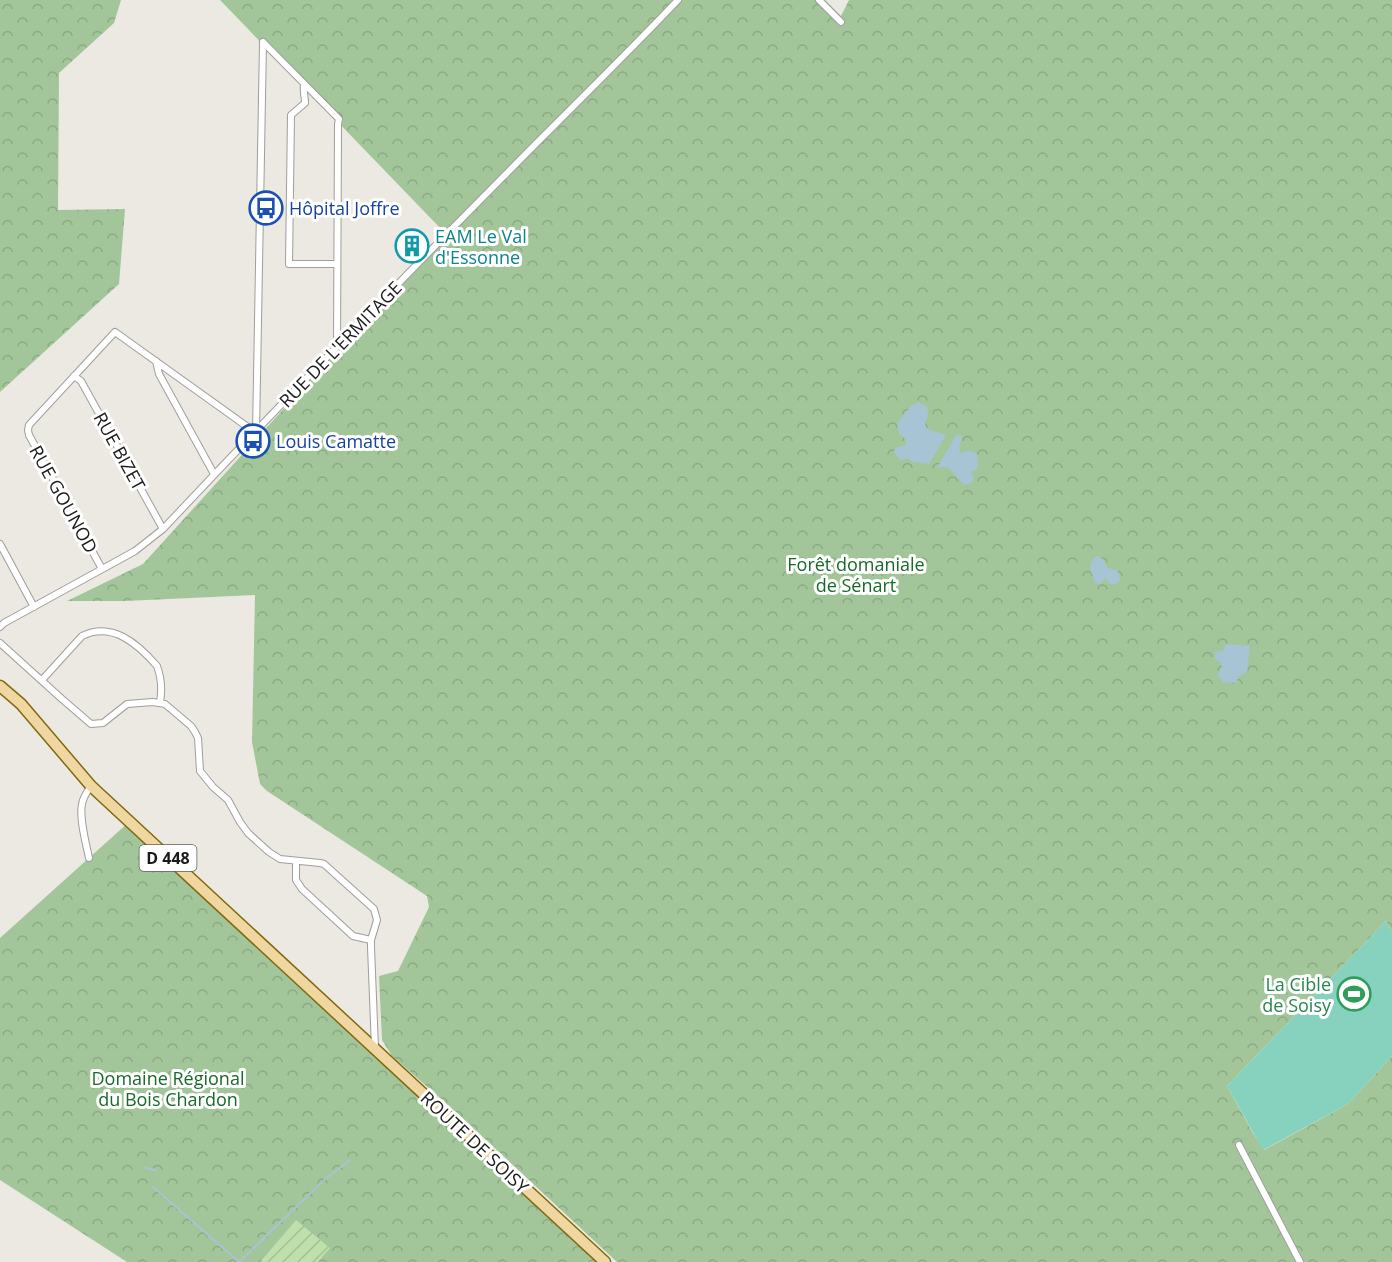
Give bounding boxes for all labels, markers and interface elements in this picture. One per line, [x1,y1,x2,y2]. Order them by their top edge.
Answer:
bus stop icon: Hôpital Joffre [248,190,284,226]
place label: Hôpital Joffre [289,196,400,220]
place label: EAM Le Val d'Essonne [435,224,527,269]
building icon: EAM Le Val d'Essonne [394,228,430,264]
street label: RUE DE L'ERMITAGE [273,276,407,412]
street label: RUE BIZET [89,408,151,494]
bus stop icon: Louis Camatte [235,423,271,459]
place label: Louis Camatte [276,429,396,453]
street label: RUE GOUNOD [24,441,104,557]
park label: Forêt domaniale de Sénart [787,552,925,597]
road number: D 448 [140,845,196,871]
place label: La Cible de Soisy [1262,972,1332,1017]
sports icon: La Cible de Soisy [1336,976,1372,1012]
park label: Domaine Régional du Bois Chardon [92,1066,244,1111]
street label: ROUTE DE SOISY [416,1086,535,1199]

